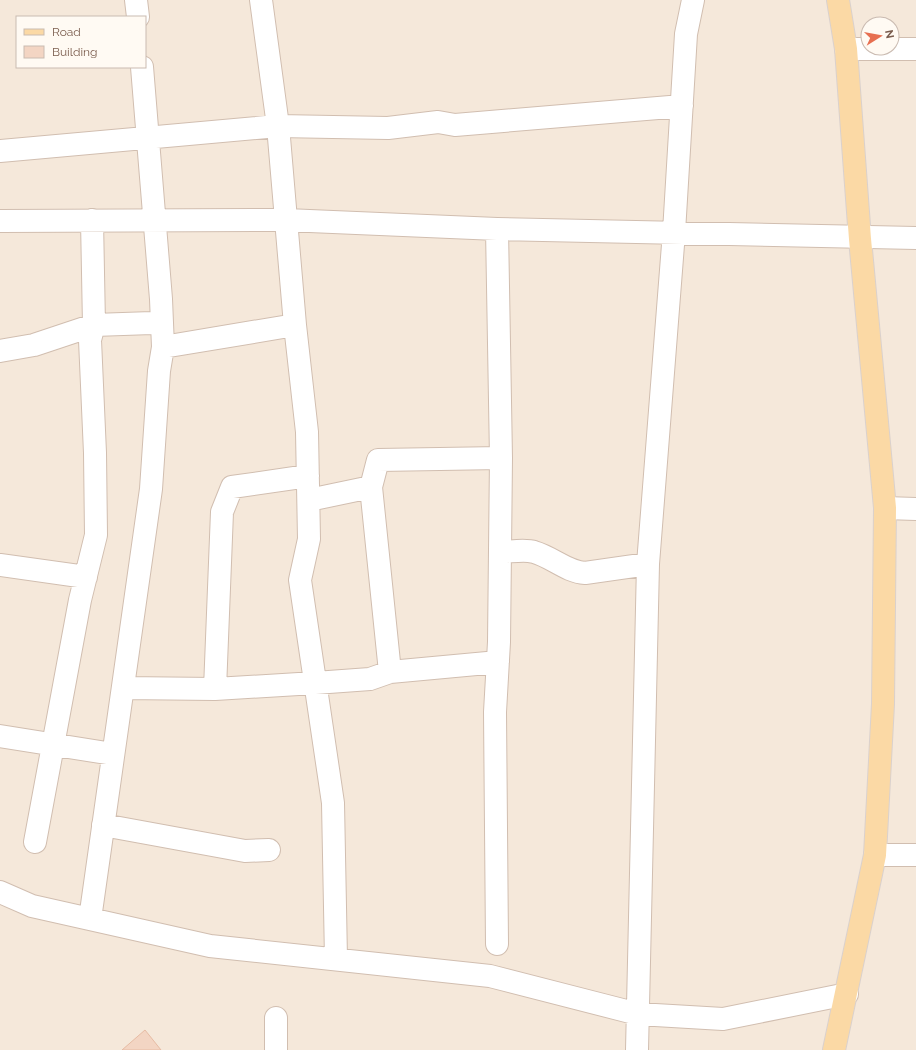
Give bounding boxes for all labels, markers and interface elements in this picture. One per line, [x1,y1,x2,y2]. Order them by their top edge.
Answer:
legend [16,16,146,68]
north arrow [860,16,900,56]
text: Road [52,25,81,39]
text: N [882,29,897,40]
text: Building [52,45,98,59]

